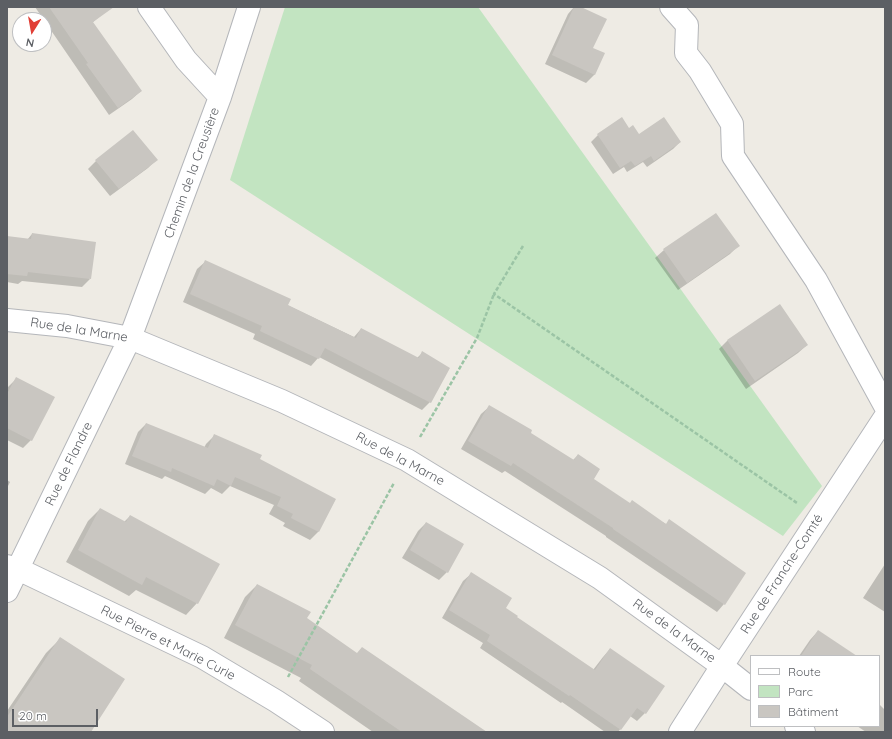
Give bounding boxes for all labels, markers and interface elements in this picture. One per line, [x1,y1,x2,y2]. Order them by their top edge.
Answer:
north arrow [12,12,52,52]
text: N [25,35,35,50]
street label: Chemin de la Creusière [161,105,223,241]
street label: Rue de la Marne [29,315,129,345]
street label: Rue de Flandre [42,420,96,508]
street label: Rue de la Marne [353,429,447,489]
street label: Rue de Franche-Comté [737,511,827,637]
street label: Rue de la Marne [630,596,718,666]
street label: Rue Pierre et Marie Curie [98,602,238,684]
legend [750,655,880,727]
text: Route [788,664,821,679]
text: Parc [788,684,813,699]
scale bar [14,701,100,727]
text: Bâtiment [788,704,838,719]
text: 20 m [19,708,47,723]

